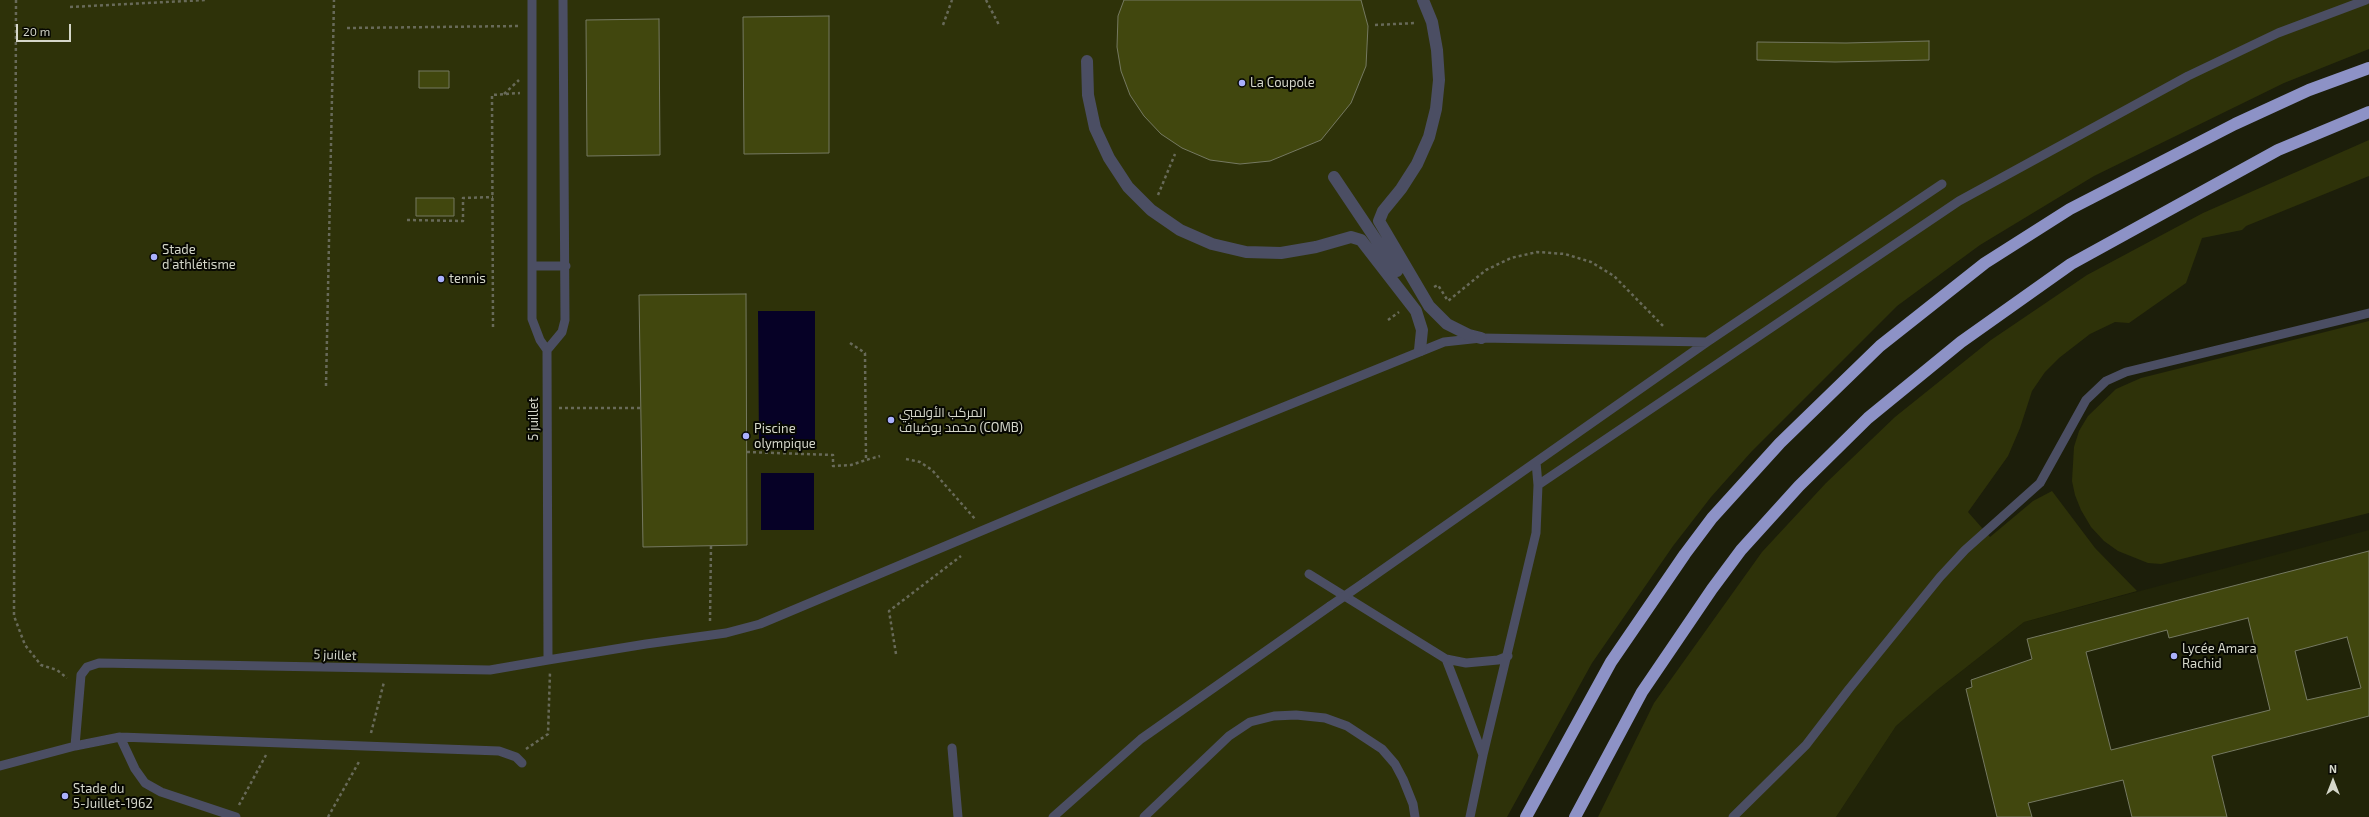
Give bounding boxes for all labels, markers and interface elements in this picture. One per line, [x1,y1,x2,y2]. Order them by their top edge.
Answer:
scale bar [18,16,73,42]
text: 20 m [23,24,50,38]
place label: La Coupole [1250,75,1315,91]
marker: La Coupole [1237,78,1247,88]
place label: Stade d’athlétisme [162,242,236,273]
marker: Stade d’athlétisme [149,252,159,262]
place label: tennis [449,271,486,287]
marker: tennis [436,274,446,284]
street label: 5 juillet [526,397,542,441]
place label: المركب الأولمبي محمد بوضياف (COMB) [899,405,1023,436]
marker: المركب الأولمبي محمد بوضياف (COMB) [886,415,896,425]
place label: Piscine olympique [754,421,816,452]
marker: Piscine olympique [741,431,751,441]
place label: Lycée Amara Rachid [2182,641,2257,672]
street label: 5 juillet [313,646,357,664]
marker: Lycée Amara Rachid [2169,651,2179,661]
north arrow [2313,761,2353,801]
text: N [2329,762,2337,775]
place label: Stade du 5-Juillet-1962 [73,781,153,812]
marker: Stade du 5-Juillet-1962 [60,791,70,801]

